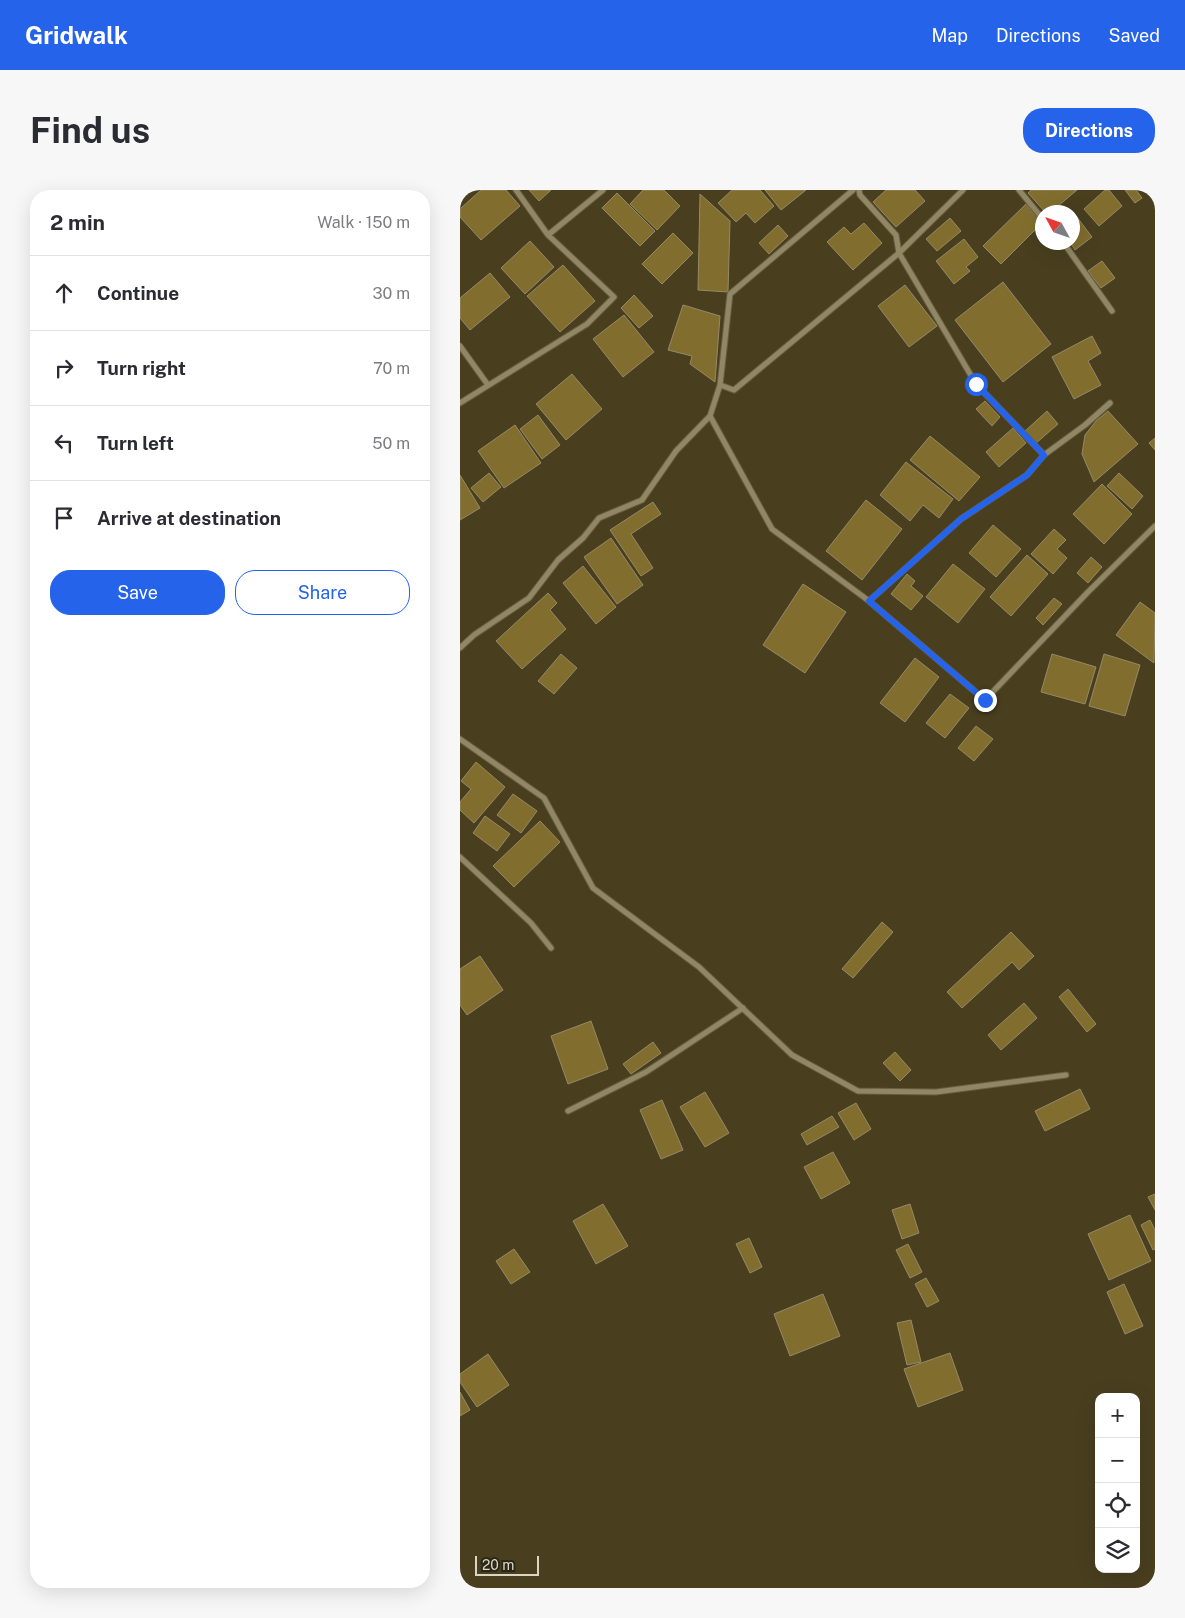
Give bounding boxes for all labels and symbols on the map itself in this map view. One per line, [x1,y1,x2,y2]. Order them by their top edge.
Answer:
north arrow [1035,205,1080,250]
route start [965,373,988,396]
route end [974,689,997,712]
scale bar [475,1553,539,1576]

